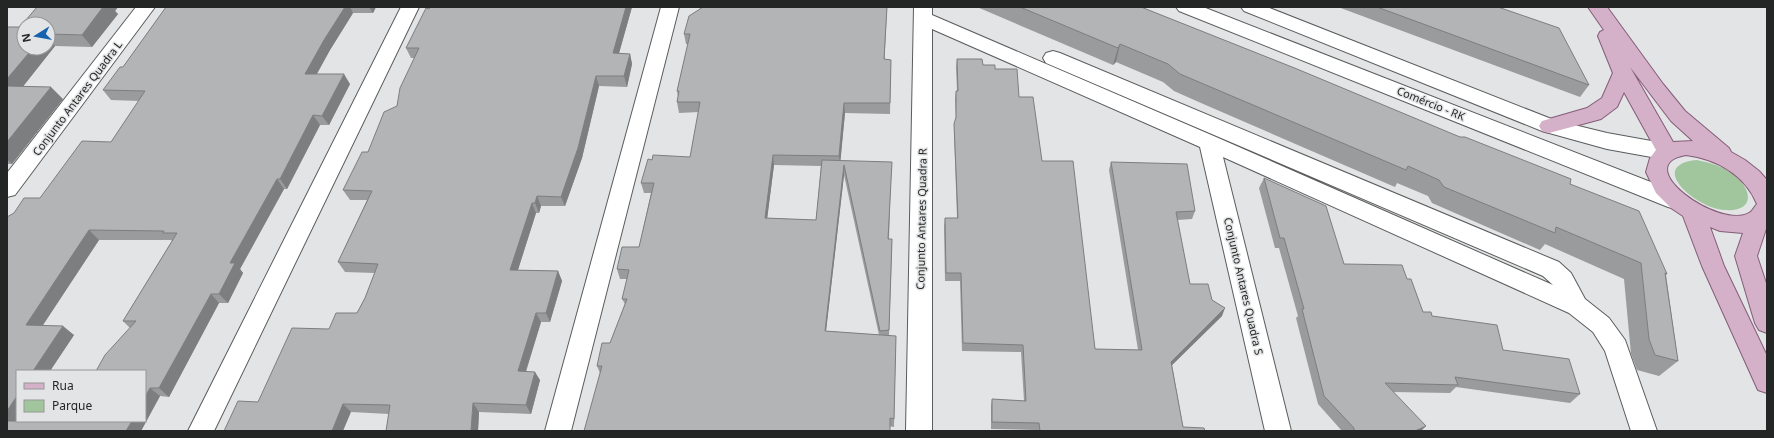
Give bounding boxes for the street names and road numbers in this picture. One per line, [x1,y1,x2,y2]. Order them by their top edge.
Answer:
street label: Conjunto Antares Quadra L [29,37,125,159]
street label: Comércio - RK [1395,83,1467,124]
street label: Conjunto Antares Quadra R [912,148,930,290]
street label: Conjunto Antares Quadra S [1221,216,1267,356]

